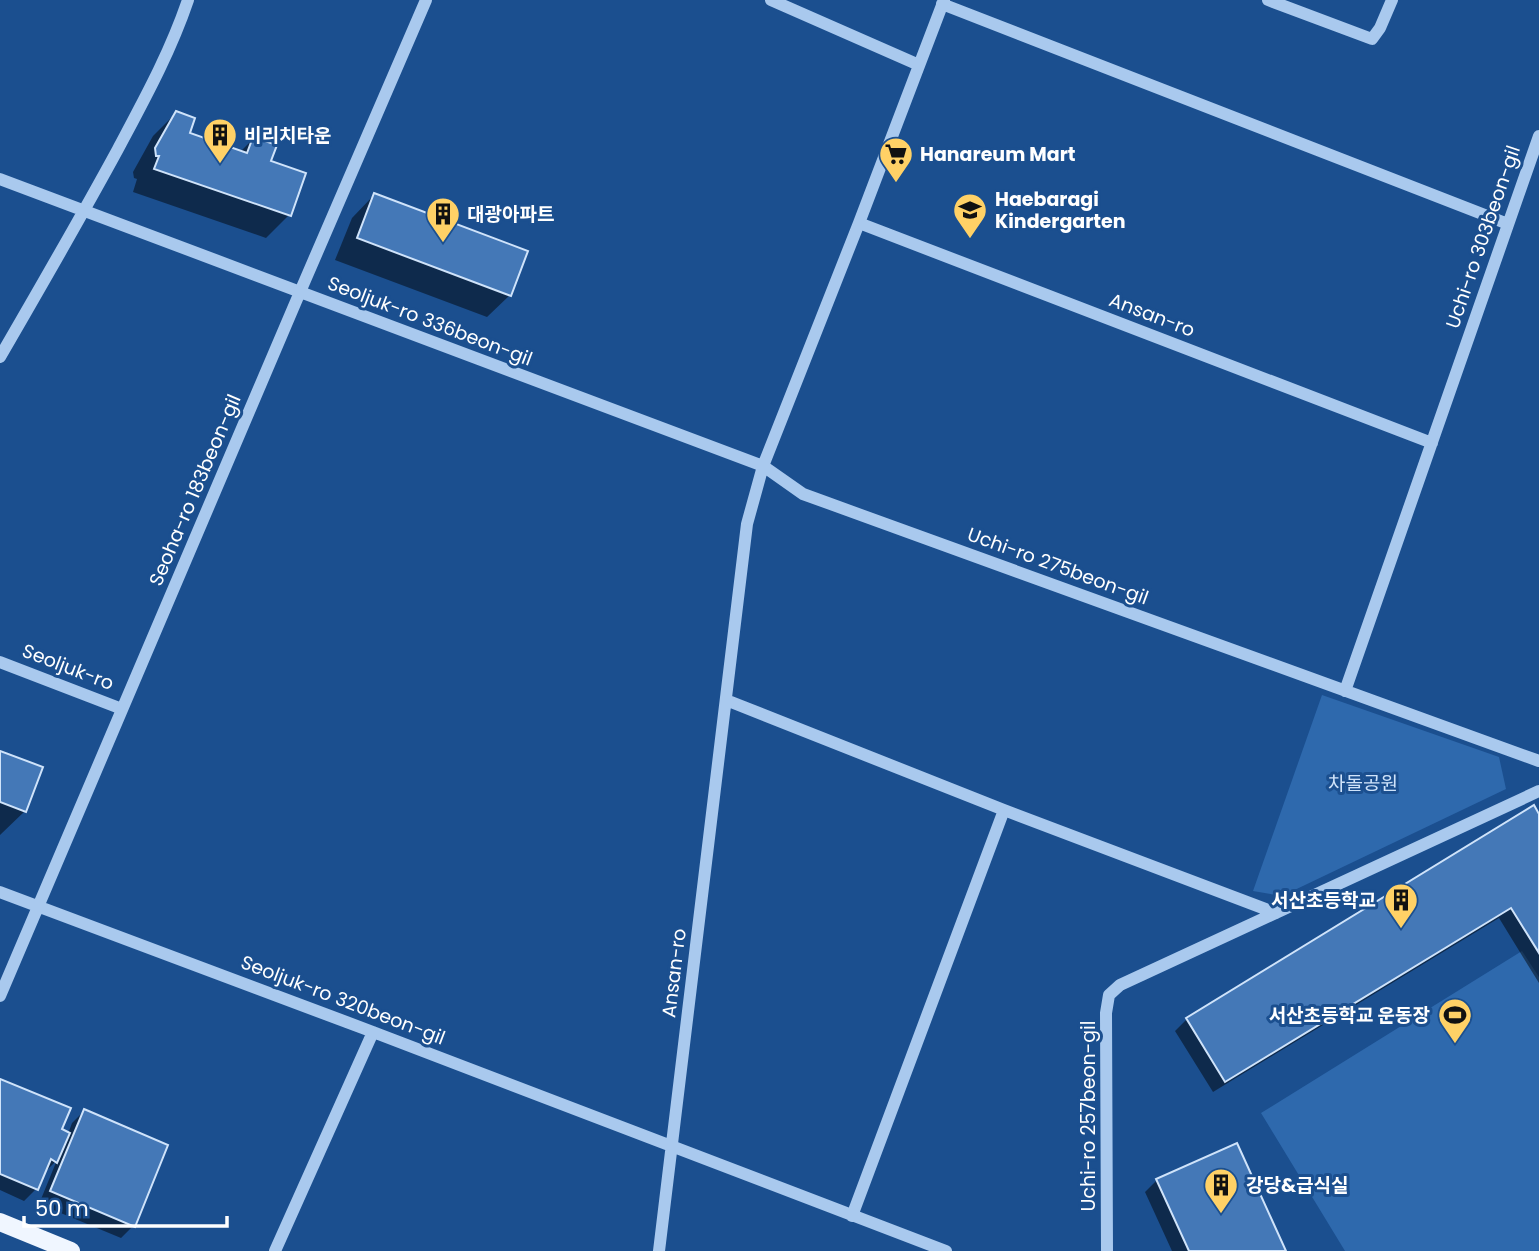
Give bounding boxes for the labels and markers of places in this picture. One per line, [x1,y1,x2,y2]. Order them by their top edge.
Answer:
building icon: 비리치타운 [201,116,239,165]
place label: 비리치타운 [244,122,331,149]
supermarket icon: Hanareum Mart [877,135,915,184]
place label: Hanareum Mart [920,141,1076,168]
place label: Haebaragi Kindergarten [995,186,1126,235]
school or university icon: Haebaragi Kindergarten [951,191,989,240]
building icon: 대광아파트 [424,195,462,244]
place label: 대광아파트 [467,201,554,228]
building icon: 서산초등학교 [1382,881,1420,930]
place label: 서산초등학교 [1271,887,1376,914]
sports icon: 서산초등학교 운동장 [1436,996,1474,1045]
place label: 서산초등학교 운동장 [1269,1002,1430,1029]
building icon: 강당&급식실 [1202,1166,1240,1215]
place label: 강당&급식실 [1246,1172,1349,1199]

